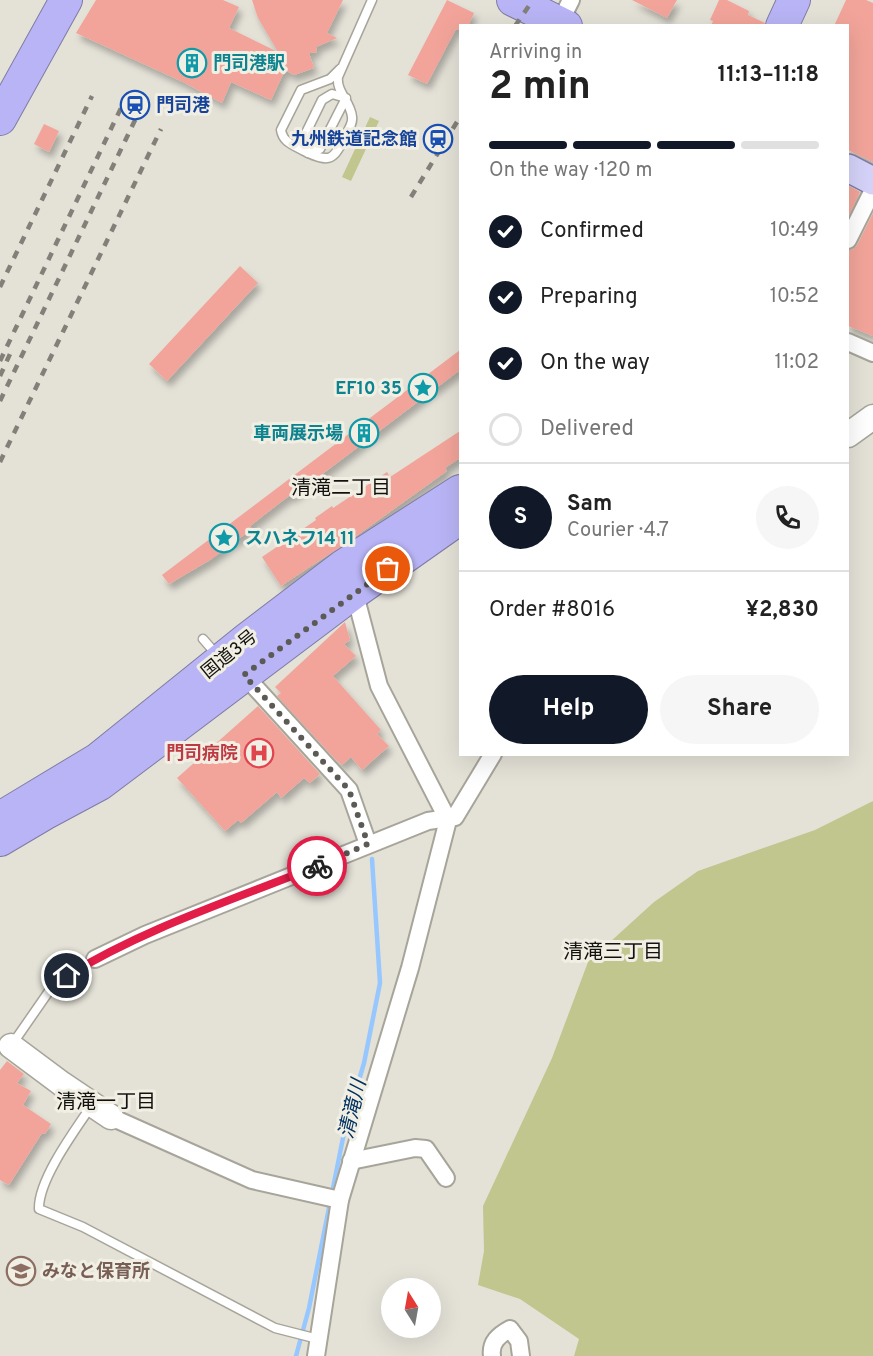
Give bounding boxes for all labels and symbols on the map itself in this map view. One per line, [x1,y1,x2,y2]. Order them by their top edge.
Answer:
building icon: 門司港駅 [176,47,208,79]
place label: 門司港駅 [213,53,285,76]
station icon: 門司港 [119,89,151,121]
place label: 門司港 [156,95,210,118]
station icon: 九州鉄道記念館 [422,123,454,155]
place label: 九州鉄道記念館 [291,129,417,152]
place icon: EF10 35 [407,372,439,404]
place label: EF10 35 [335,378,402,401]
building icon: 車両展示場 [348,417,380,449]
place label: 車両展示場 [253,423,343,446]
district label: 清滝二丁目 [291,476,391,502]
place icon: スハネフ14 11 [208,522,240,554]
place label: スハネフ14 11 [245,528,355,551]
pin [362,543,413,594]
street label: 国道3号 [198,626,262,685]
hospital icon: 門司病院 [243,737,275,769]
place label: 門司病院 [166,743,238,766]
courier [287,836,347,896]
district label: 清滝三丁目 [563,940,663,966]
pin [41,950,92,1001]
water label: 清滝川 [335,1075,374,1142]
district label: 清滝一丁目 [56,1090,156,1116]
school or university icon: みなと保育所 [5,1255,37,1287]
place label: みなと保育所 [42,1261,150,1284]
north arrow [381,1278,441,1338]

